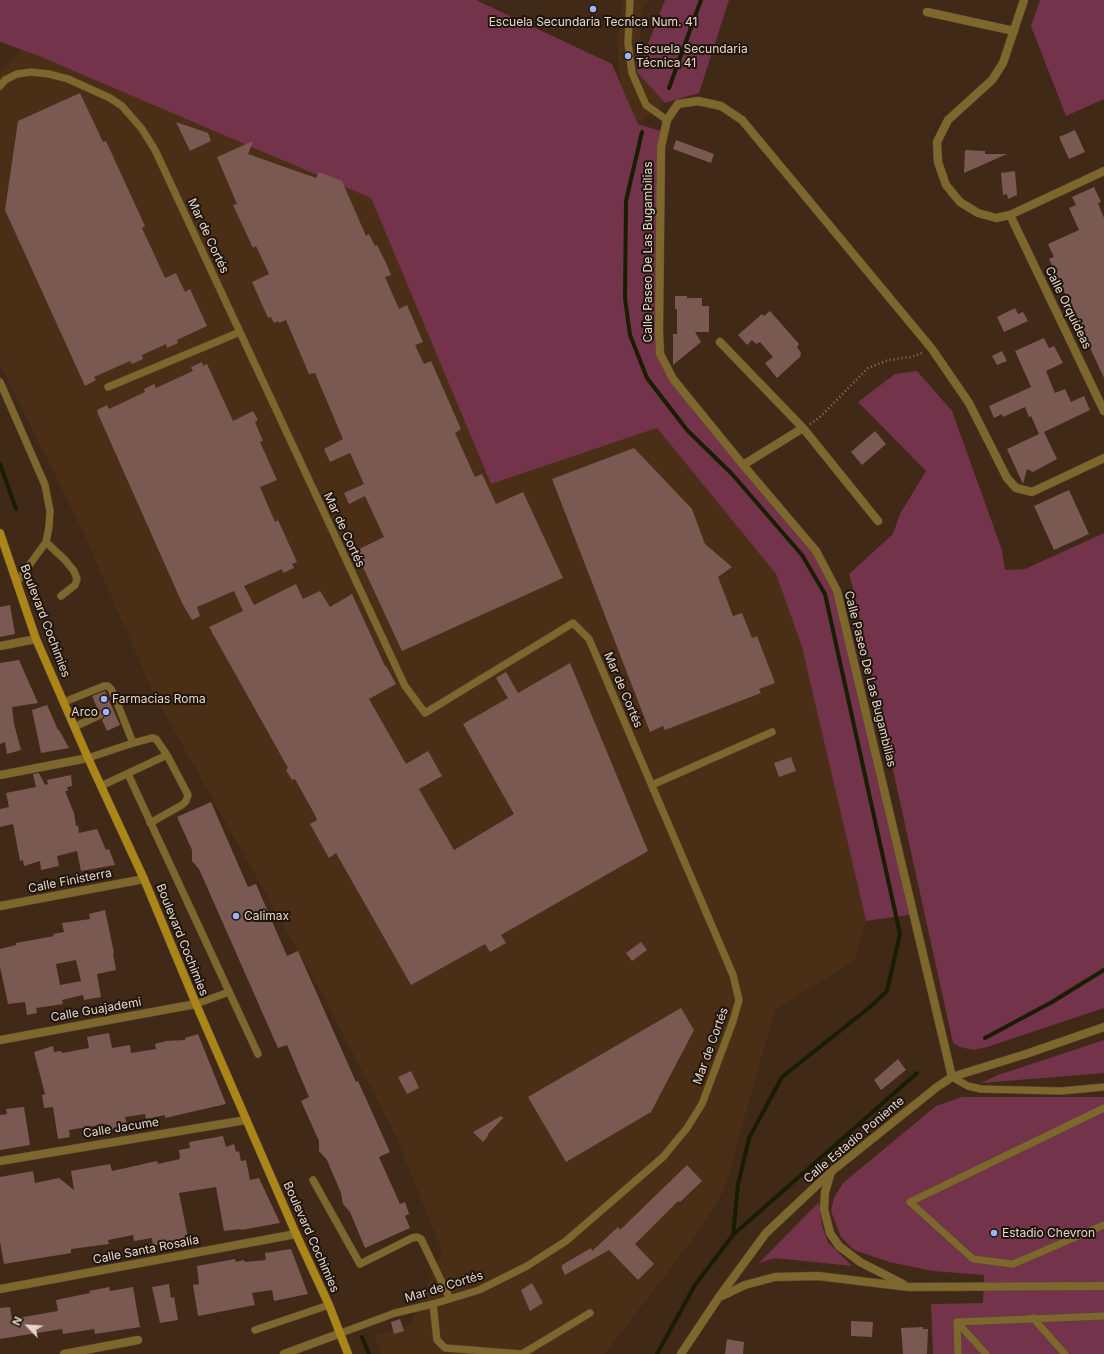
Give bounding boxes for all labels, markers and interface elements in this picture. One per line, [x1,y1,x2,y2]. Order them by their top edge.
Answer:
marker: Escuela Secundaria Tecnica Num. 41 [588,4,598,14]
place label: Escuela Secundaria Tecnica Num. 41 [489,15,697,29]
place label: Escuela Secundaria Técnica 41 [636,42,748,70]
marker: Escuela Secundaria Técnica 41 [623,51,633,61]
street label: Calle Paseo De Las Bugambilias [641,162,655,342]
street label: Mar de Cortés [184,196,232,276]
street label: Calle Orquídeas [1042,264,1094,352]
street label: Mar de Cortés [320,490,368,570]
street label: Boulevard Cochimies [17,562,73,680]
street label: Calle Paseo De Las Bugambilias [841,589,899,769]
street label: Mar de Cortés [601,650,645,730]
place label: Farmacias Roma [112,692,206,706]
marker: Farmacias Roma [99,694,109,704]
place label: Arco [71,705,98,719]
marker: Arco [101,707,111,717]
street label: Calle Finisterra [27,866,113,896]
street label: Boulevard Cochimies [153,882,211,998]
place label: Calimax [244,909,289,923]
marker: Calimax [231,911,241,921]
street label: Calle Guajademi [50,995,142,1025]
street label: Mar de Cortés [690,1005,732,1087]
street label: Calle Estadio Poniente [801,1094,907,1186]
street label: Calle Jacume [82,1115,160,1141]
street label: Boulevard Cochimies [280,1179,342,1295]
place label: Estadio Chevron [1002,1226,1095,1240]
marker: Estadio Chevron [989,1228,999,1238]
street label: Calle Santa Rosalía [92,1233,200,1267]
street label: Mar de Cortés [403,1268,485,1306]
north arrow [8,1306,48,1346]
text: N [9,1314,25,1328]

